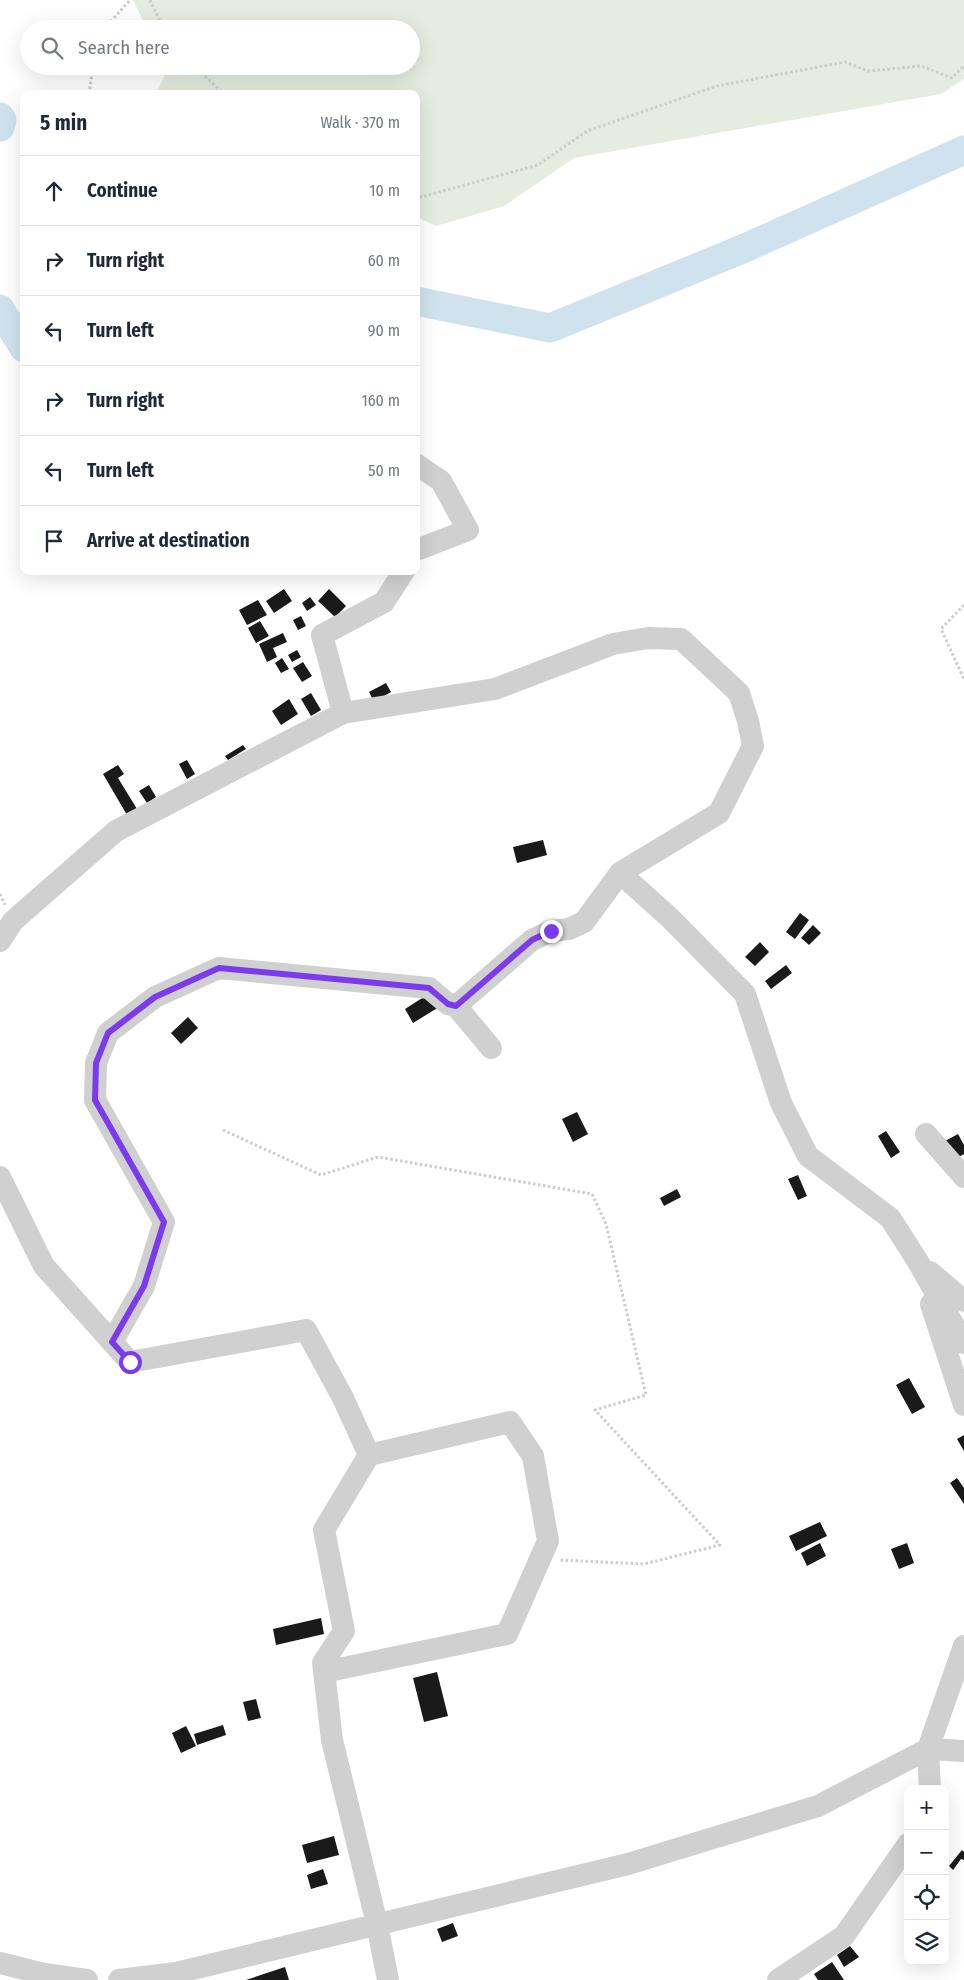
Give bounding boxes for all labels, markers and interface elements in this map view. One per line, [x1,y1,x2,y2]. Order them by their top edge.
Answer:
search box [20,20,420,75]
icon: search [38,34,66,62]
text: Search here [78,36,170,59]
text: 5 min [40,110,87,136]
text: Walk · 370 m [320,113,400,132]
icon: ahead [40,177,68,205]
text: Continue [87,179,158,202]
text: 10 m [369,181,400,200]
icon: right [40,247,68,275]
text: Turn right [87,249,164,272]
text: 60 m [368,251,400,270]
icon: left [40,317,68,345]
text: Turn left [87,319,154,342]
text: 90 m [368,321,400,340]
icon: right [40,387,68,415]
text: Turn right [87,389,164,412]
text: 160 m [361,391,400,410]
icon: left [40,457,68,485]
text: Turn left [87,459,154,482]
text: 50 m [368,461,400,480]
icon: arrive [40,527,68,555]
text: Arrive at destination [87,529,250,552]
route end [540,920,563,943]
route start [119,1351,142,1374]
map controls [904,1785,949,1965]
button: + [904,1785,949,1830]
button: − [904,1830,949,1875]
button: locate [904,1875,949,1920]
button: layers [904,1920,949,1965]

